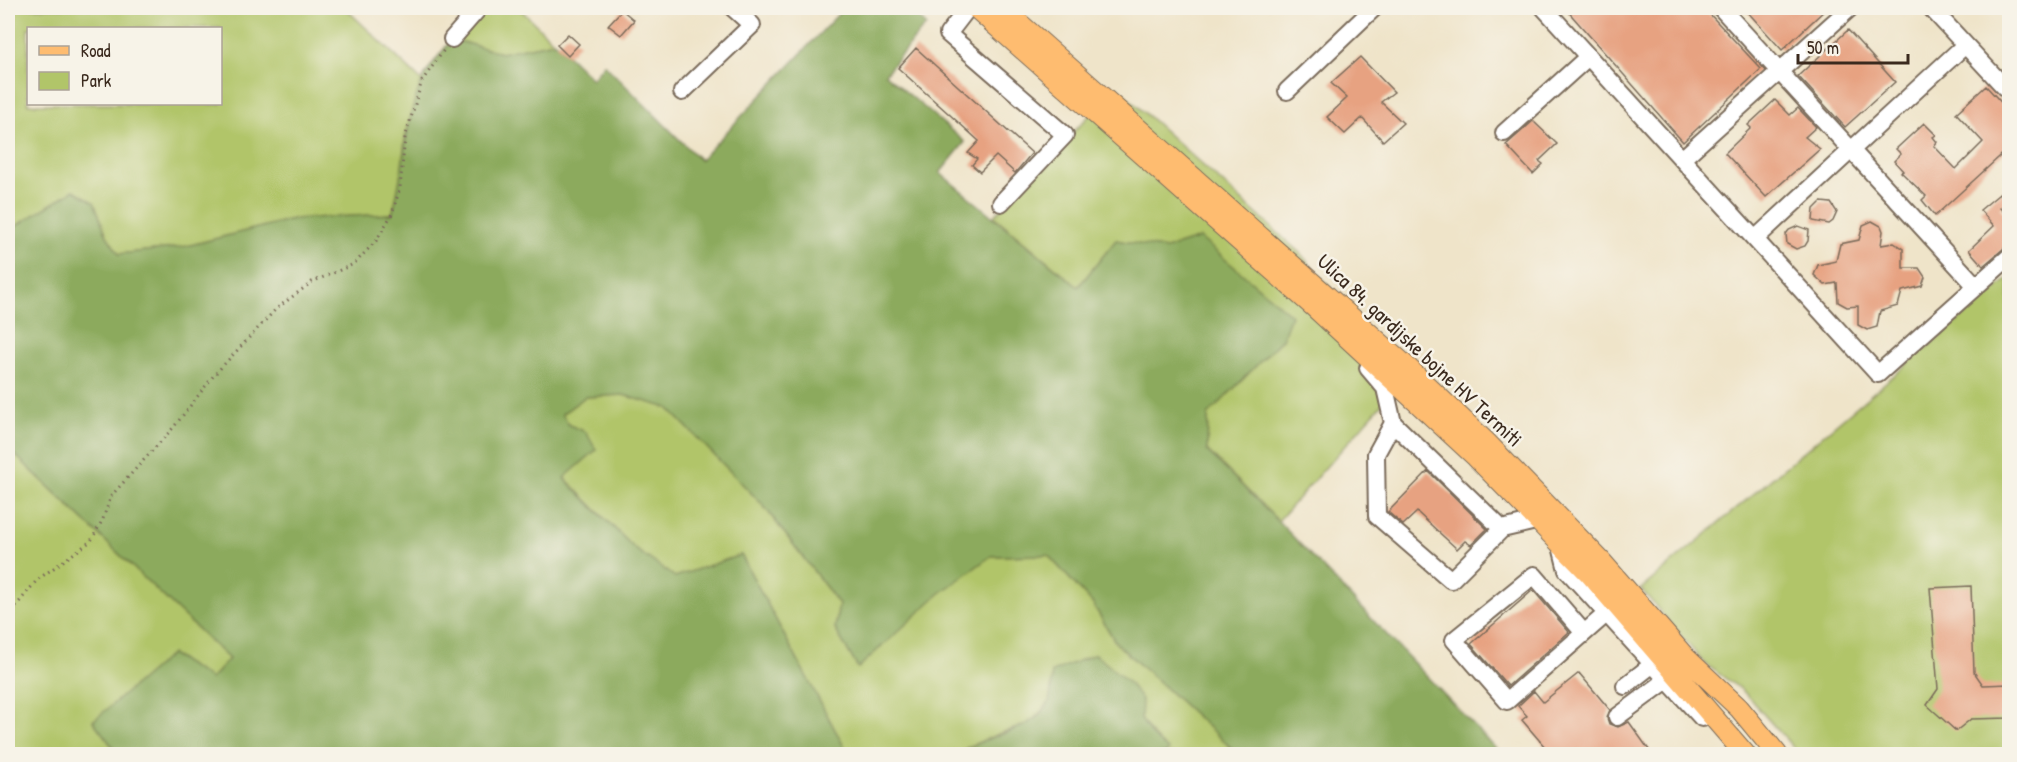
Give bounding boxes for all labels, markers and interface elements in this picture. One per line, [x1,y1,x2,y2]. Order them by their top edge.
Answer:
legend [27,27,222,105]
scale bar [1798,27,1908,65]
text: 50 m [1807,35,1839,60]
text: Road [81,38,111,63]
text: Park [81,68,112,93]
street label: Ulica 84. gardijske bojne HV Termiti [1311,247,1529,453]

